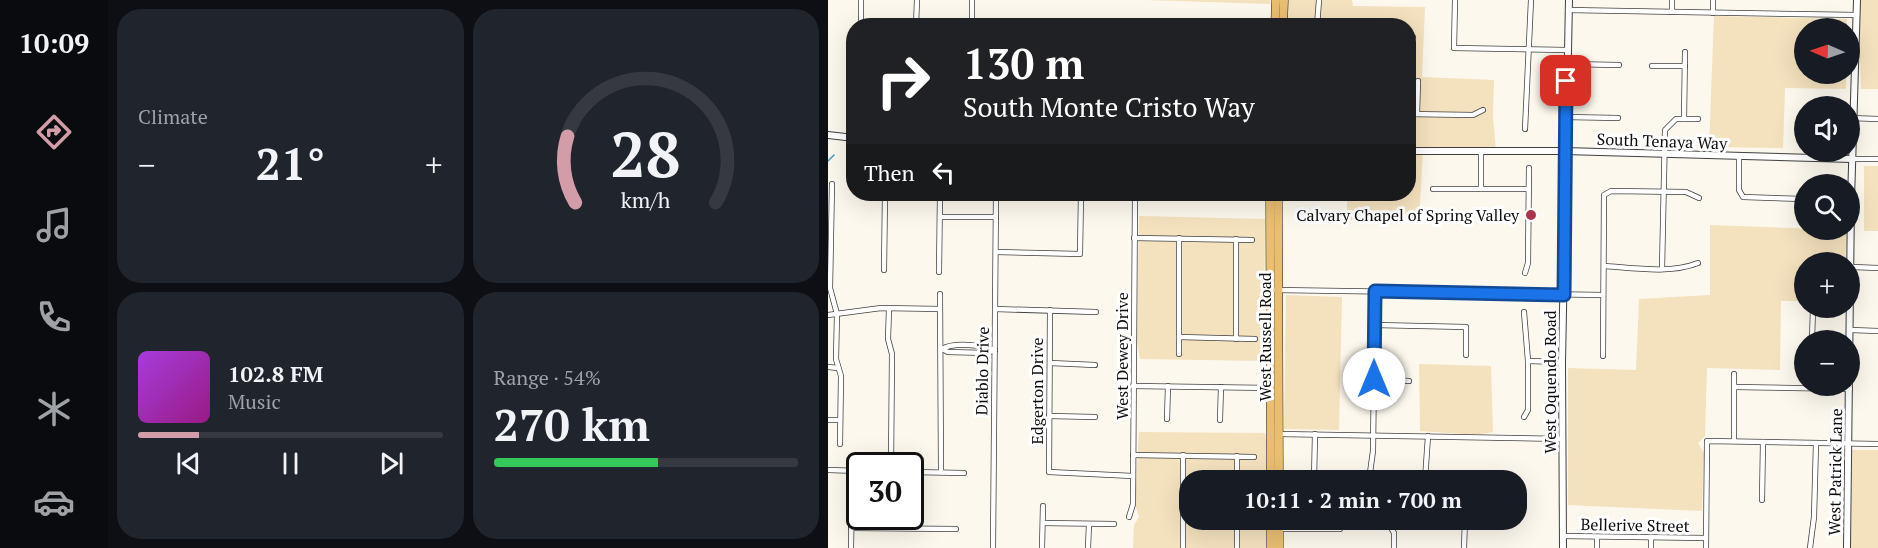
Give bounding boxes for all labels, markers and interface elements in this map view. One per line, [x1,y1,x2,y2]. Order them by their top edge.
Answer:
north arrow [1794,18,1860,84]
map controls [1794,18,1860,396]
text: 10:09 [19,25,89,61]
text: 130 m [963,35,1084,91]
icon: right [864,42,942,120]
pin [1540,55,1591,106]
icon: arrive [1549,64,1582,97]
text: South Monte Cristo Way [963,89,1255,125]
button: sound [1794,96,1860,162]
text: Climate [138,103,208,130]
icon: directions [33,111,75,153]
text: 28 [610,112,681,195]
street label: South Tenaya Way [1596,128,1728,154]
text: 21° [256,133,325,193]
text: − [138,143,156,186]
text: + [425,143,443,186]
icon: left [927,156,960,189]
text: Then [864,158,915,187]
button: search [1794,174,1860,240]
text: km/h [621,186,671,214]
icon: music [33,204,75,246]
place label: Calvary Chapel of Spring Valley [1296,204,1520,226]
marker: Calvary Chapel of Spring Valley [1524,208,1538,222]
button: + [1794,252,1860,318]
street label: West Russell Road [1254,272,1276,402]
street label: West Dewey Drive [1111,292,1133,420]
icon: phone [33,296,75,338]
street label: West Oquendo Road [1539,310,1561,454]
street label: Diablo Drive [970,326,994,416]
button: − [1794,330,1860,396]
street label: Edgerton Drive [1026,337,1048,445]
position arrow [1342,347,1406,411]
text: 102.8 FM [228,359,323,388]
text: Range · 54% [494,364,601,391]
icon: climate [33,388,75,430]
text: Music [228,388,281,415]
text: 270 km [494,394,650,454]
street label: West Patrick Lane [1823,408,1847,536]
icon: previous [172,447,205,480]
icon: pause [274,447,307,480]
icon: next [375,447,408,480]
speed limit sign: 30 [846,452,924,530]
icon: car [33,481,75,523]
text: 10:11 · 2 min · 700 m [1244,485,1462,514]
street label: Bellerive Street [1580,513,1690,537]

